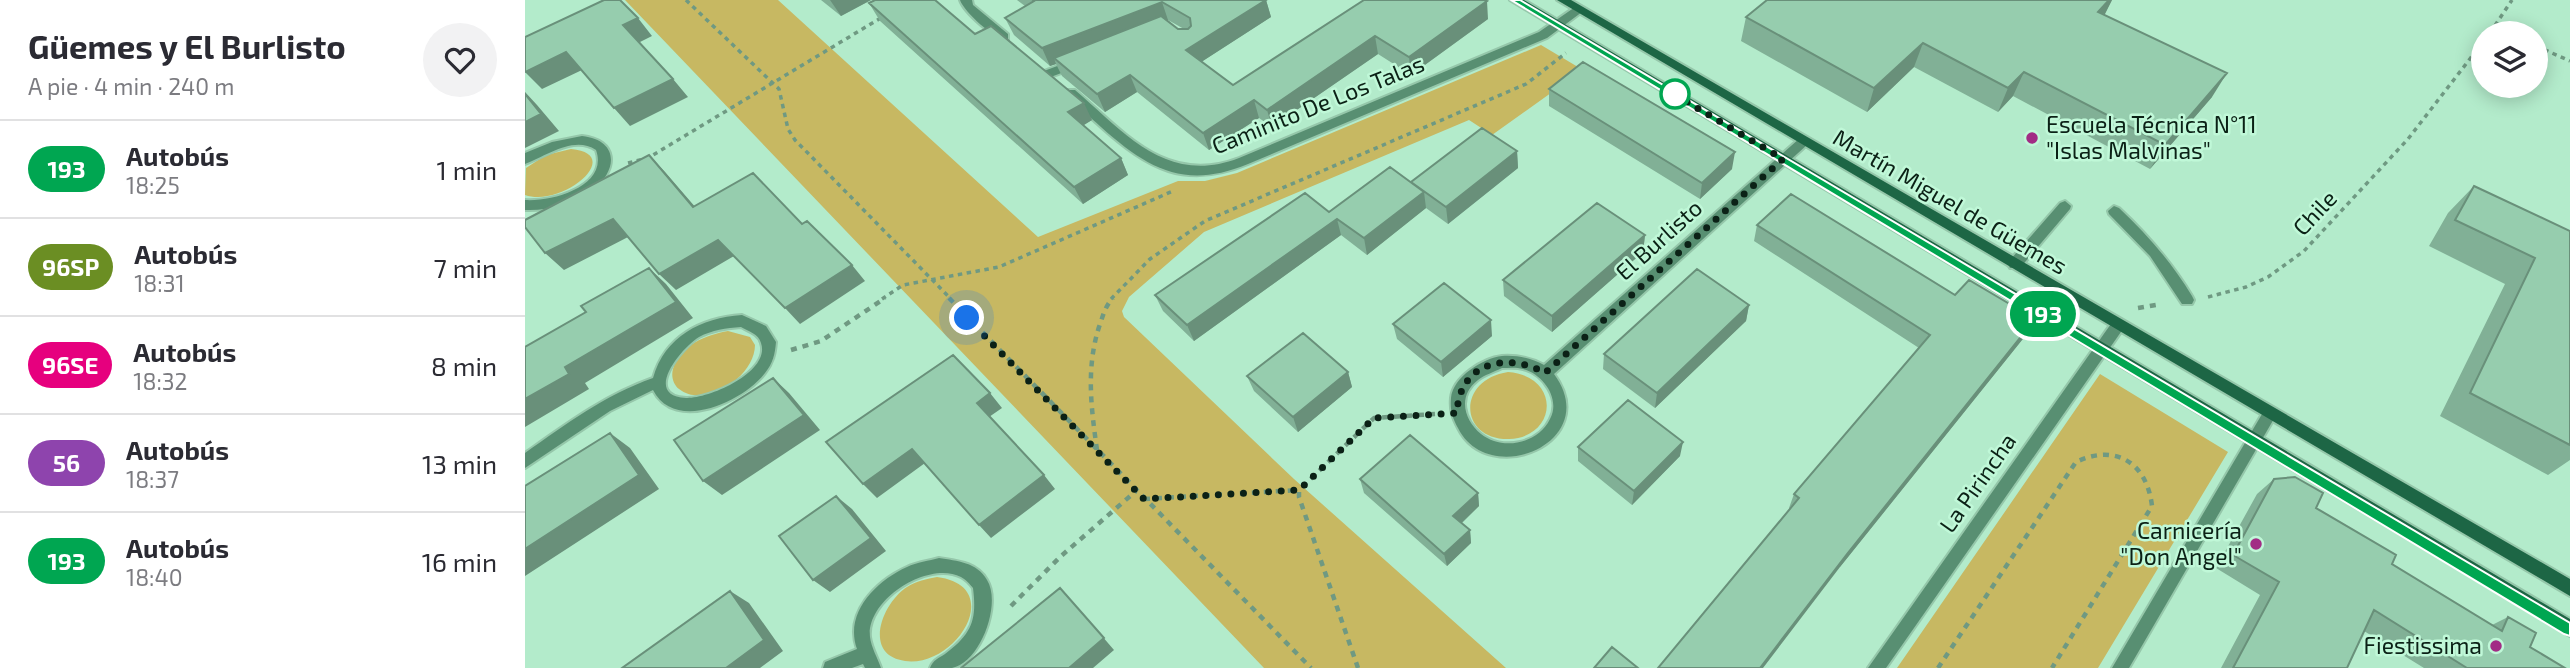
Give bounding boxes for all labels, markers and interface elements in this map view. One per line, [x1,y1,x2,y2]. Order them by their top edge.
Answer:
map controls [2471,21,2548,98]
button: layers [2471,21,2548,98]
button: heart [423,23,497,97]
text: Güemes y El Burlisto [28,26,346,66]
street label: Caminito De Los Talas [1207,49,1428,159]
text: A pie · 4 min · 240 m [28,72,234,100]
unlabelled marker [1660,79,1690,109]
place label: Escuela Técnica N°11 "Islas Malvinas" [2046,110,2257,164]
street label: Martín Miguel de Güemes [1829,123,2072,280]
marker: Escuela Técnica N°11 "Islas Malvinas" [2024,130,2040,146]
text: Autobús [126,140,229,171]
text: 193 [47,154,86,183]
text: 1 min [437,154,497,185]
text: 18:25 [126,171,180,199]
street label: Chile [2287,184,2342,241]
street label: El Burlisto [1609,193,1707,285]
text: Autobús [134,238,237,269]
text: 96SP [42,252,99,281]
text: 7 min [434,252,497,283]
text: 18:31 [134,269,185,297]
line badge: 193 [2003,291,2083,337]
text: 193 [2024,299,2062,328]
your location [949,300,984,335]
text: Autobús [133,336,236,367]
text: 96SE [42,350,98,379]
text: 8 min [431,350,497,381]
text: 18:32 [133,367,188,395]
street label: La Pirincha [1933,428,2021,537]
text: Autobús [126,434,229,465]
text: 56 [53,448,80,477]
text: 13 min [422,448,497,479]
text: 18:37 [126,465,179,493]
place label: Carnicería "Don Angel" [2120,516,2242,570]
text: Autobús [126,532,229,563]
marker: Carnicería "Don Angel" [2248,536,2264,552]
text: 193 [47,546,86,575]
text: 16 min [422,546,497,577]
text: 18:40 [126,563,183,591]
place label: Fiestissima [2364,631,2482,659]
marker: Fiestissima [2488,638,2504,654]

